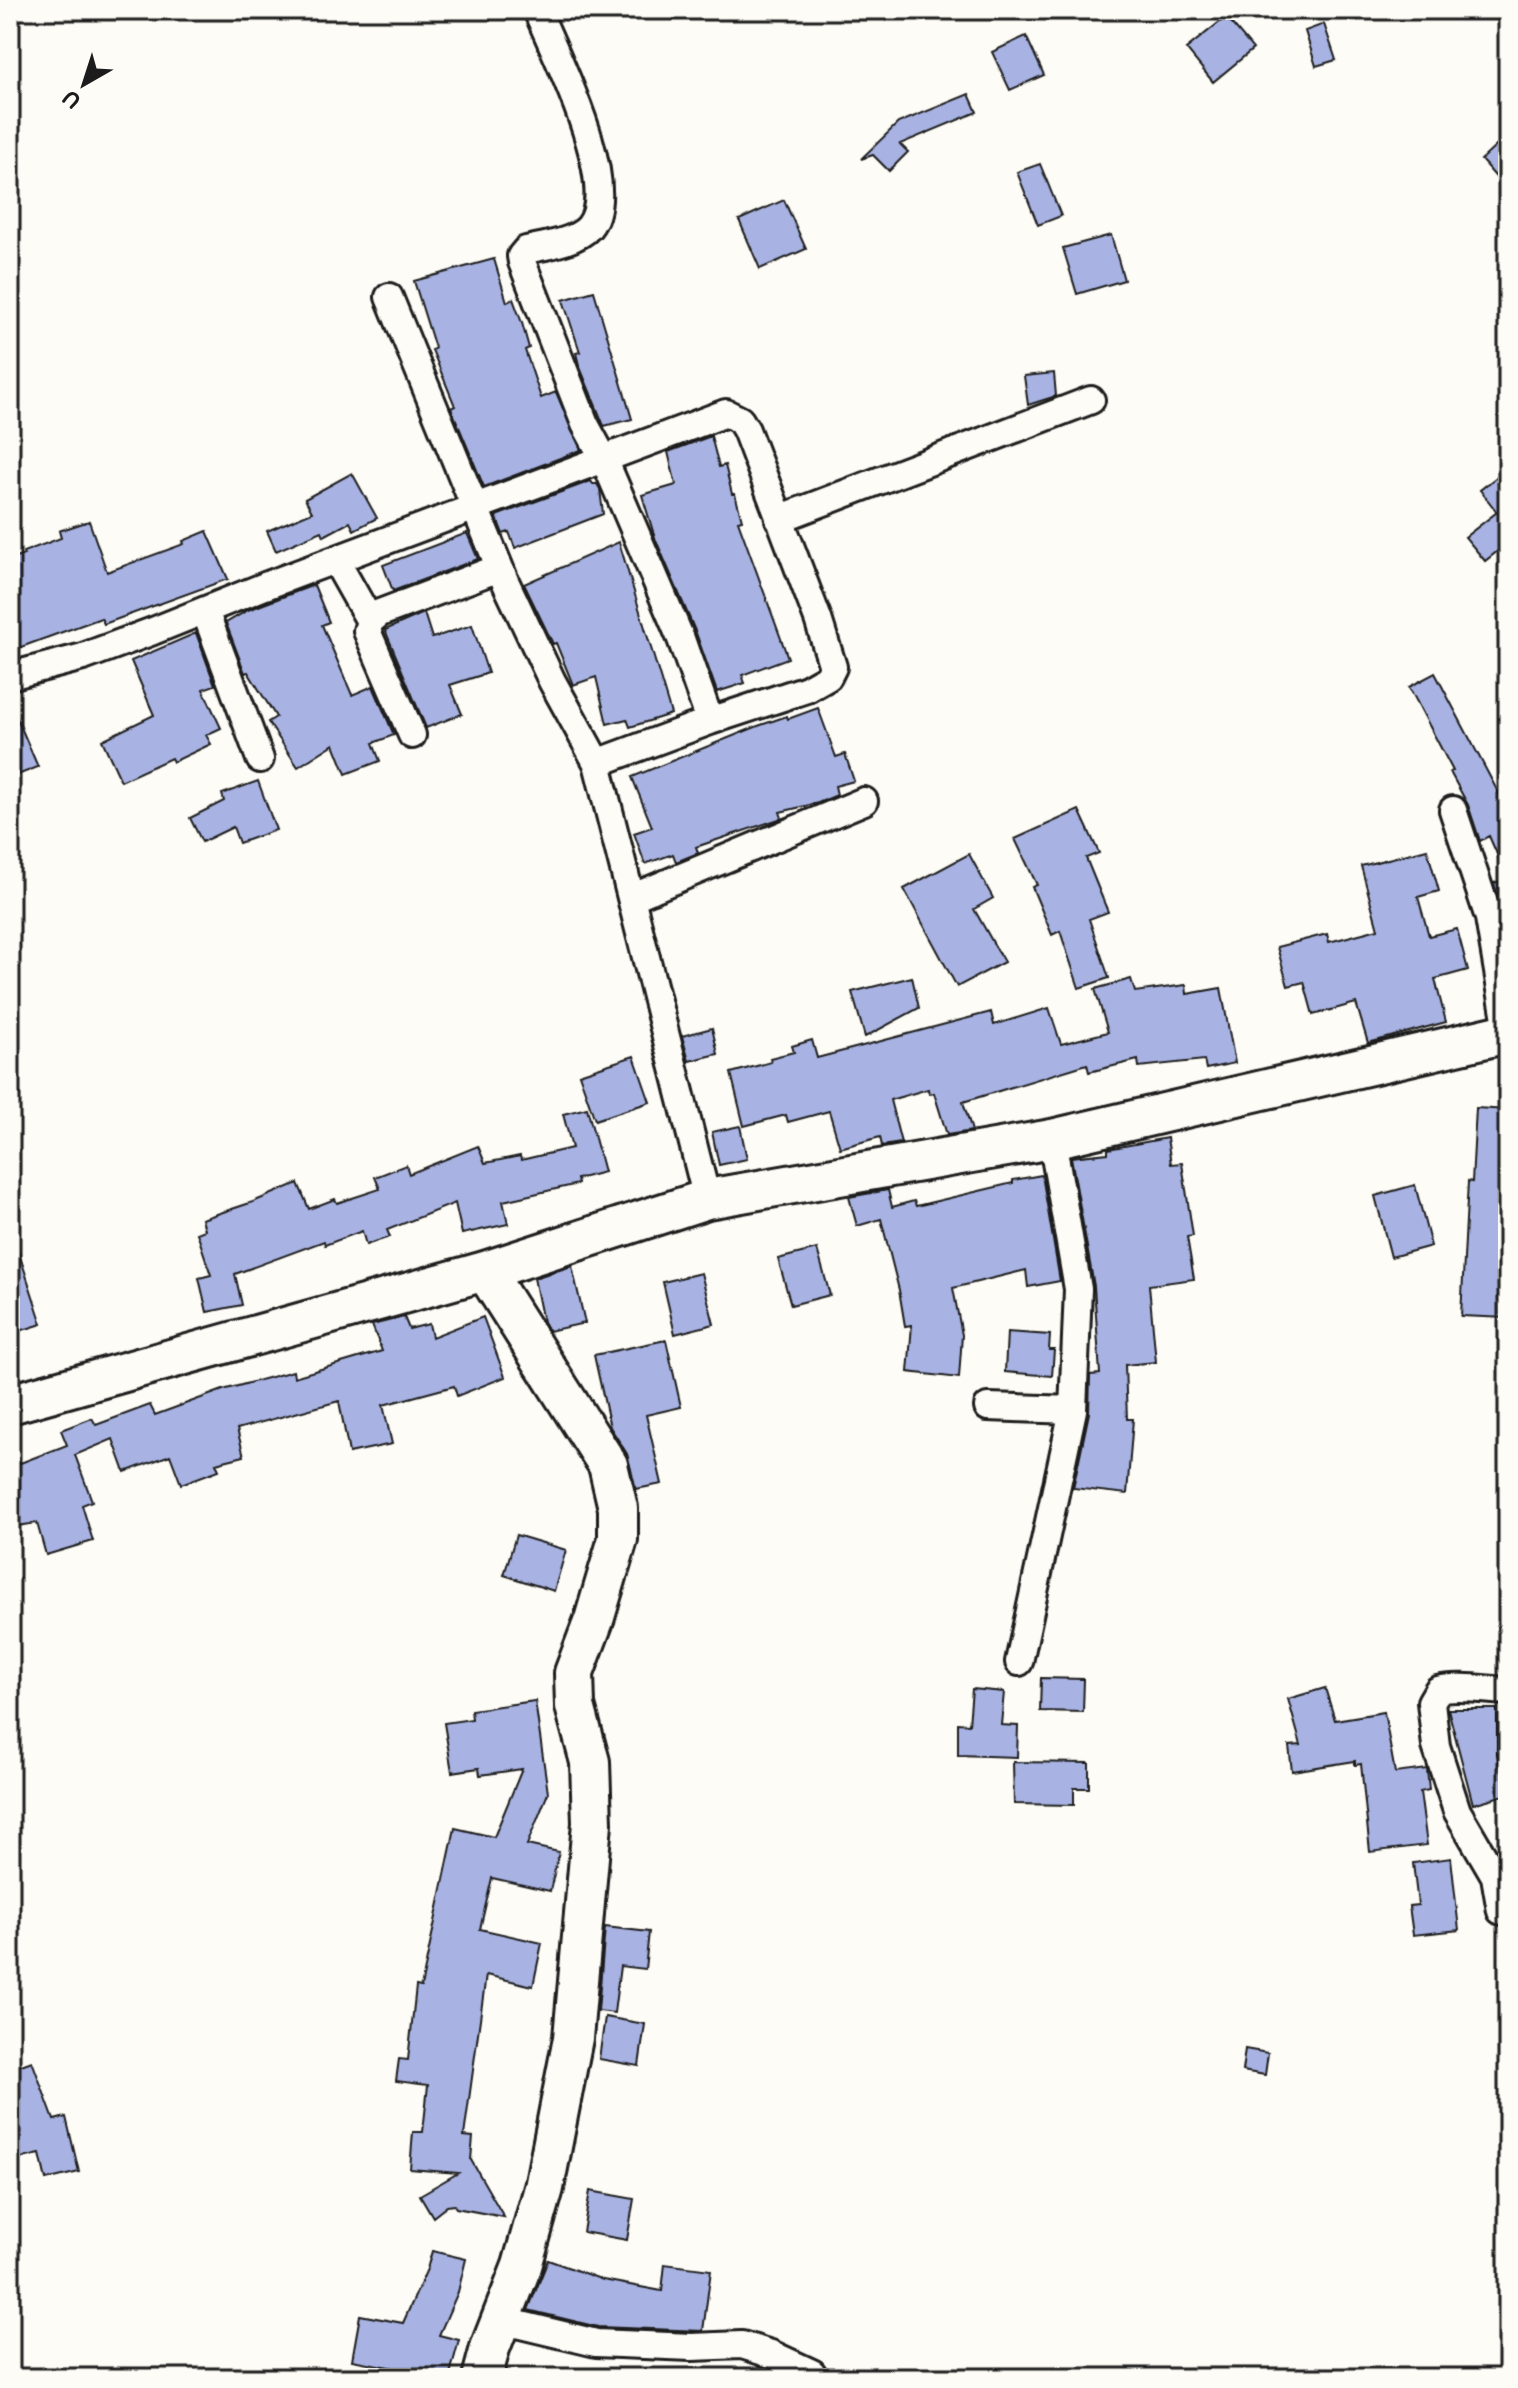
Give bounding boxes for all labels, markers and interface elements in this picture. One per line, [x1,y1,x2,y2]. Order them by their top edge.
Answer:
north arrow [44,44,124,124]
text: U [58,83,87,114]

